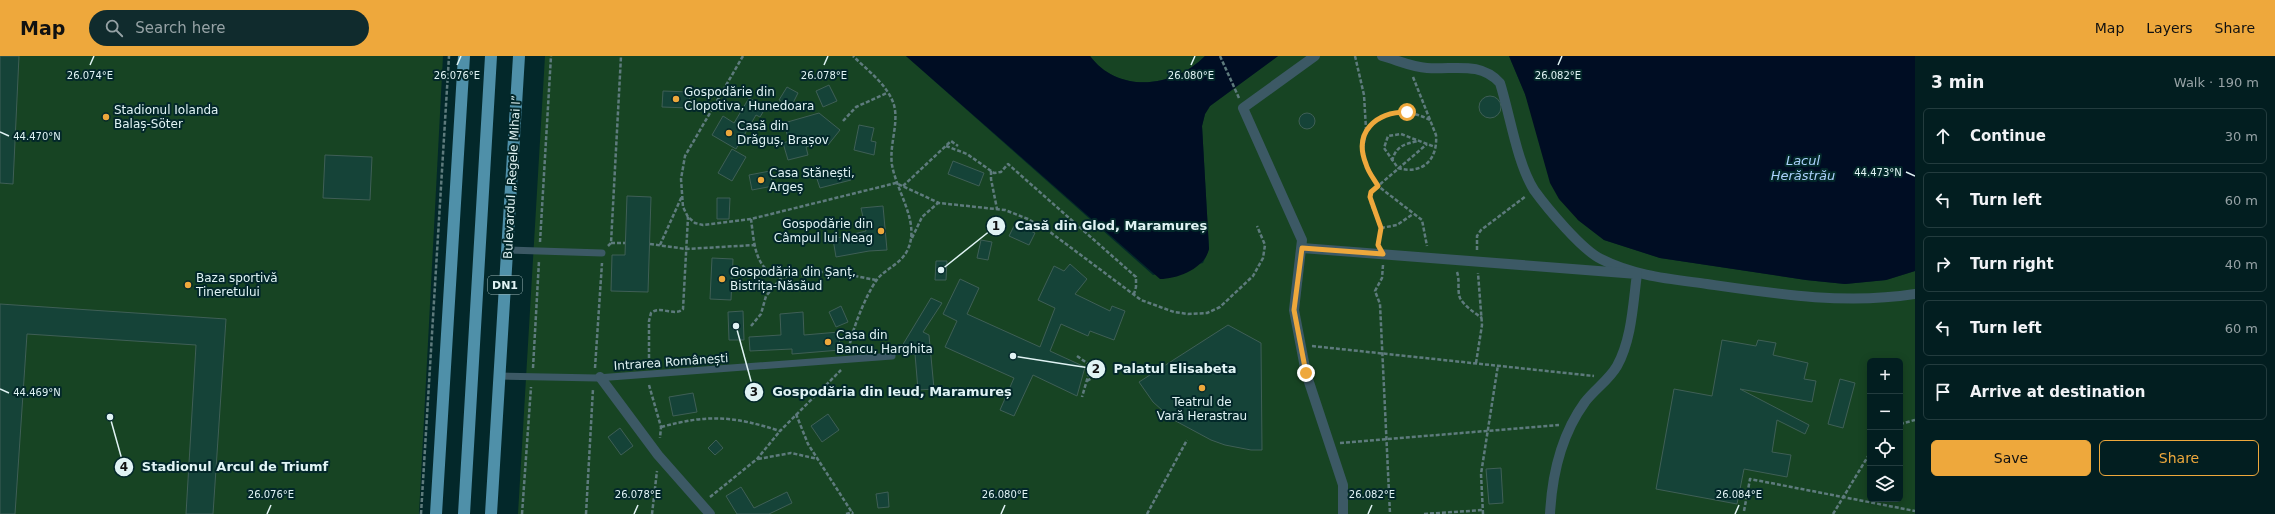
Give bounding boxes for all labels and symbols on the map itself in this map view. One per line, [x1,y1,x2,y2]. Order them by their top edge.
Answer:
text: 26.074°E [67,70,113,81]
text: 26.076°E [434,70,480,81]
text: 26.078°E [801,70,847,81]
text: 26.080°E [1168,70,1214,81]
text: 26.082°E [1535,70,1581,81]
place label: Gospodărie din Clopotiva, Hunedoara [684,85,814,113]
marker: Gospodărie din Clopotiva, Hunedoara [671,94,681,104]
street label: Bulevardul „Regele Mihai I” [501,95,523,259]
place label: Stadionul Iolanda Balaș-Söter [114,103,218,131]
route start [1398,103,1416,121]
marker: Stadionul Iolanda Balaș-Söter [101,112,111,122]
place label: Casă din Drăguș, Brașov [737,119,829,147]
marker: Casă din Drăguș, Brașov [724,128,734,138]
text: 44.470°N [13,131,61,142]
water label: Lacul Herăstrău [1771,153,1835,183]
place label: Casa Stănești, Argeș [769,166,855,194]
text: 44.473°N [1854,167,1902,178]
marker: Casa Stănești, Argeș [756,175,766,185]
callout: Casă din Glod, Maramureș [986,213,1215,238]
place label: Gospodărie din Câmpul lui Neag [774,217,873,245]
text: Casă din Glod, Maramureș [1015,218,1207,233]
text: 1 [992,219,1000,233]
marker: Gospodărie din Câmpul lui Neag [876,226,886,236]
place label: Gospodăria din Șanț, Bistrița-Năsăud [730,265,856,293]
place label: Baza sportivă Tineretului [195,271,278,299]
marker: Gospodăria din Șanț, Bistrița-Năsăud [717,274,727,284]
road number: DN1 [488,276,522,294]
marker: Baza sportivă Tineretului [183,280,193,290]
place label: Casa din Bancu, Harghita [836,328,933,356]
marker: Casa din Bancu, Harghita [823,337,833,347]
street label: Intrarea Românești [613,351,729,373]
callout: Palatul Elisabeta [1086,356,1245,381]
text: Palatul Elisabeta [1113,361,1237,376]
text: 2 [1092,362,1100,376]
route end [1297,364,1315,382]
callout: Gospodăria din Ieud, Maramureș [744,379,1020,404]
marker: Teatrul de Vară Herastrau [1197,383,1207,393]
text: Gospodăria din Ieud, Maramureș [772,384,1012,399]
text: 3 [750,385,758,399]
text: 44.469°N [13,387,61,398]
place label: Teatrul de Vară Herastrau [1157,395,1247,423]
callout: Stadionul Arcul de Triumf [114,454,337,479]
text: Stadionul Arcul de Triumf [142,459,329,474]
text: 4 [120,460,128,474]
text: 26.076°E [248,489,294,500]
text: 26.078°E [615,489,661,500]
text: 26.080°E [982,489,1028,500]
text: 26.082°E [1349,489,1395,500]
text: 26.084°E [1716,489,1762,500]

